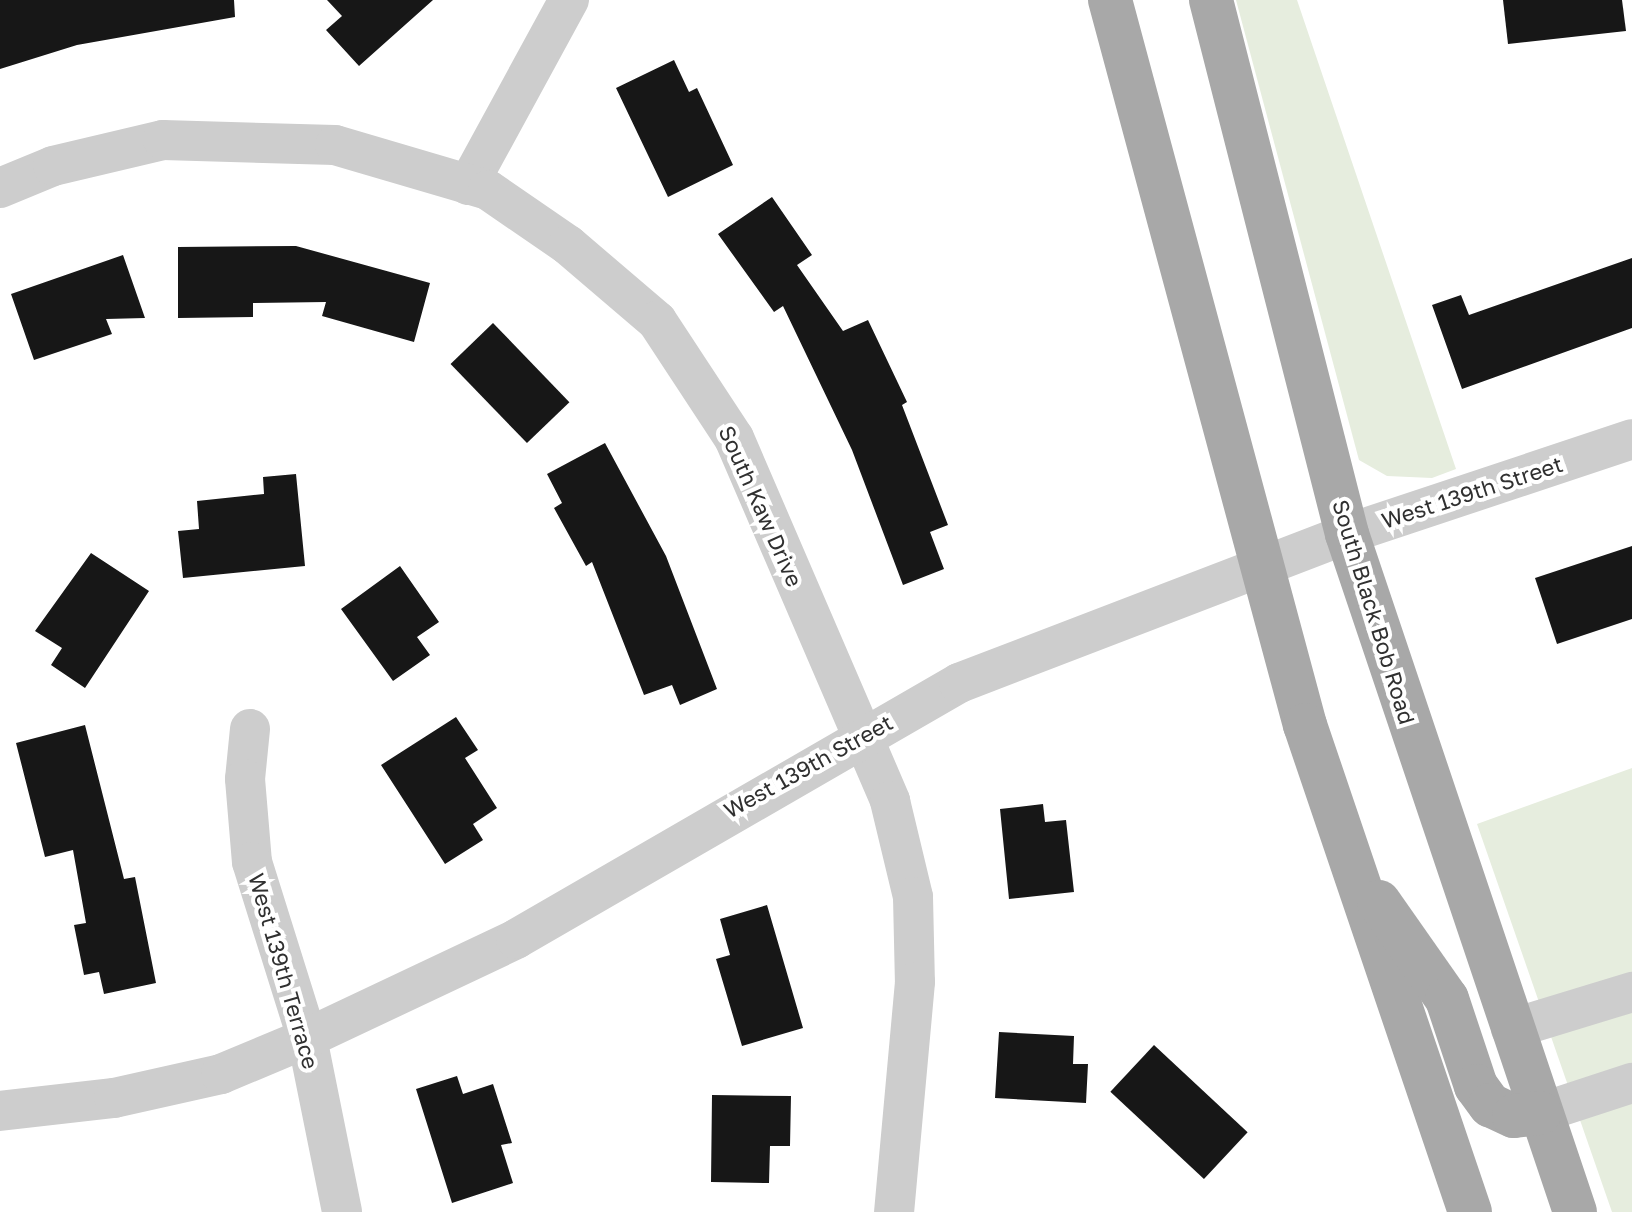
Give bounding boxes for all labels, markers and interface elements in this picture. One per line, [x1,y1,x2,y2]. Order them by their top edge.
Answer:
street label: South Kaw Drive [714,421,808,591]
street label: West 139th Street [1378,450,1566,534]
street label: South Black Bob Road [1327,497,1421,727]
street label: West 139th Street [719,709,897,823]
street label: West 139th Terrace [243,870,325,1072]

